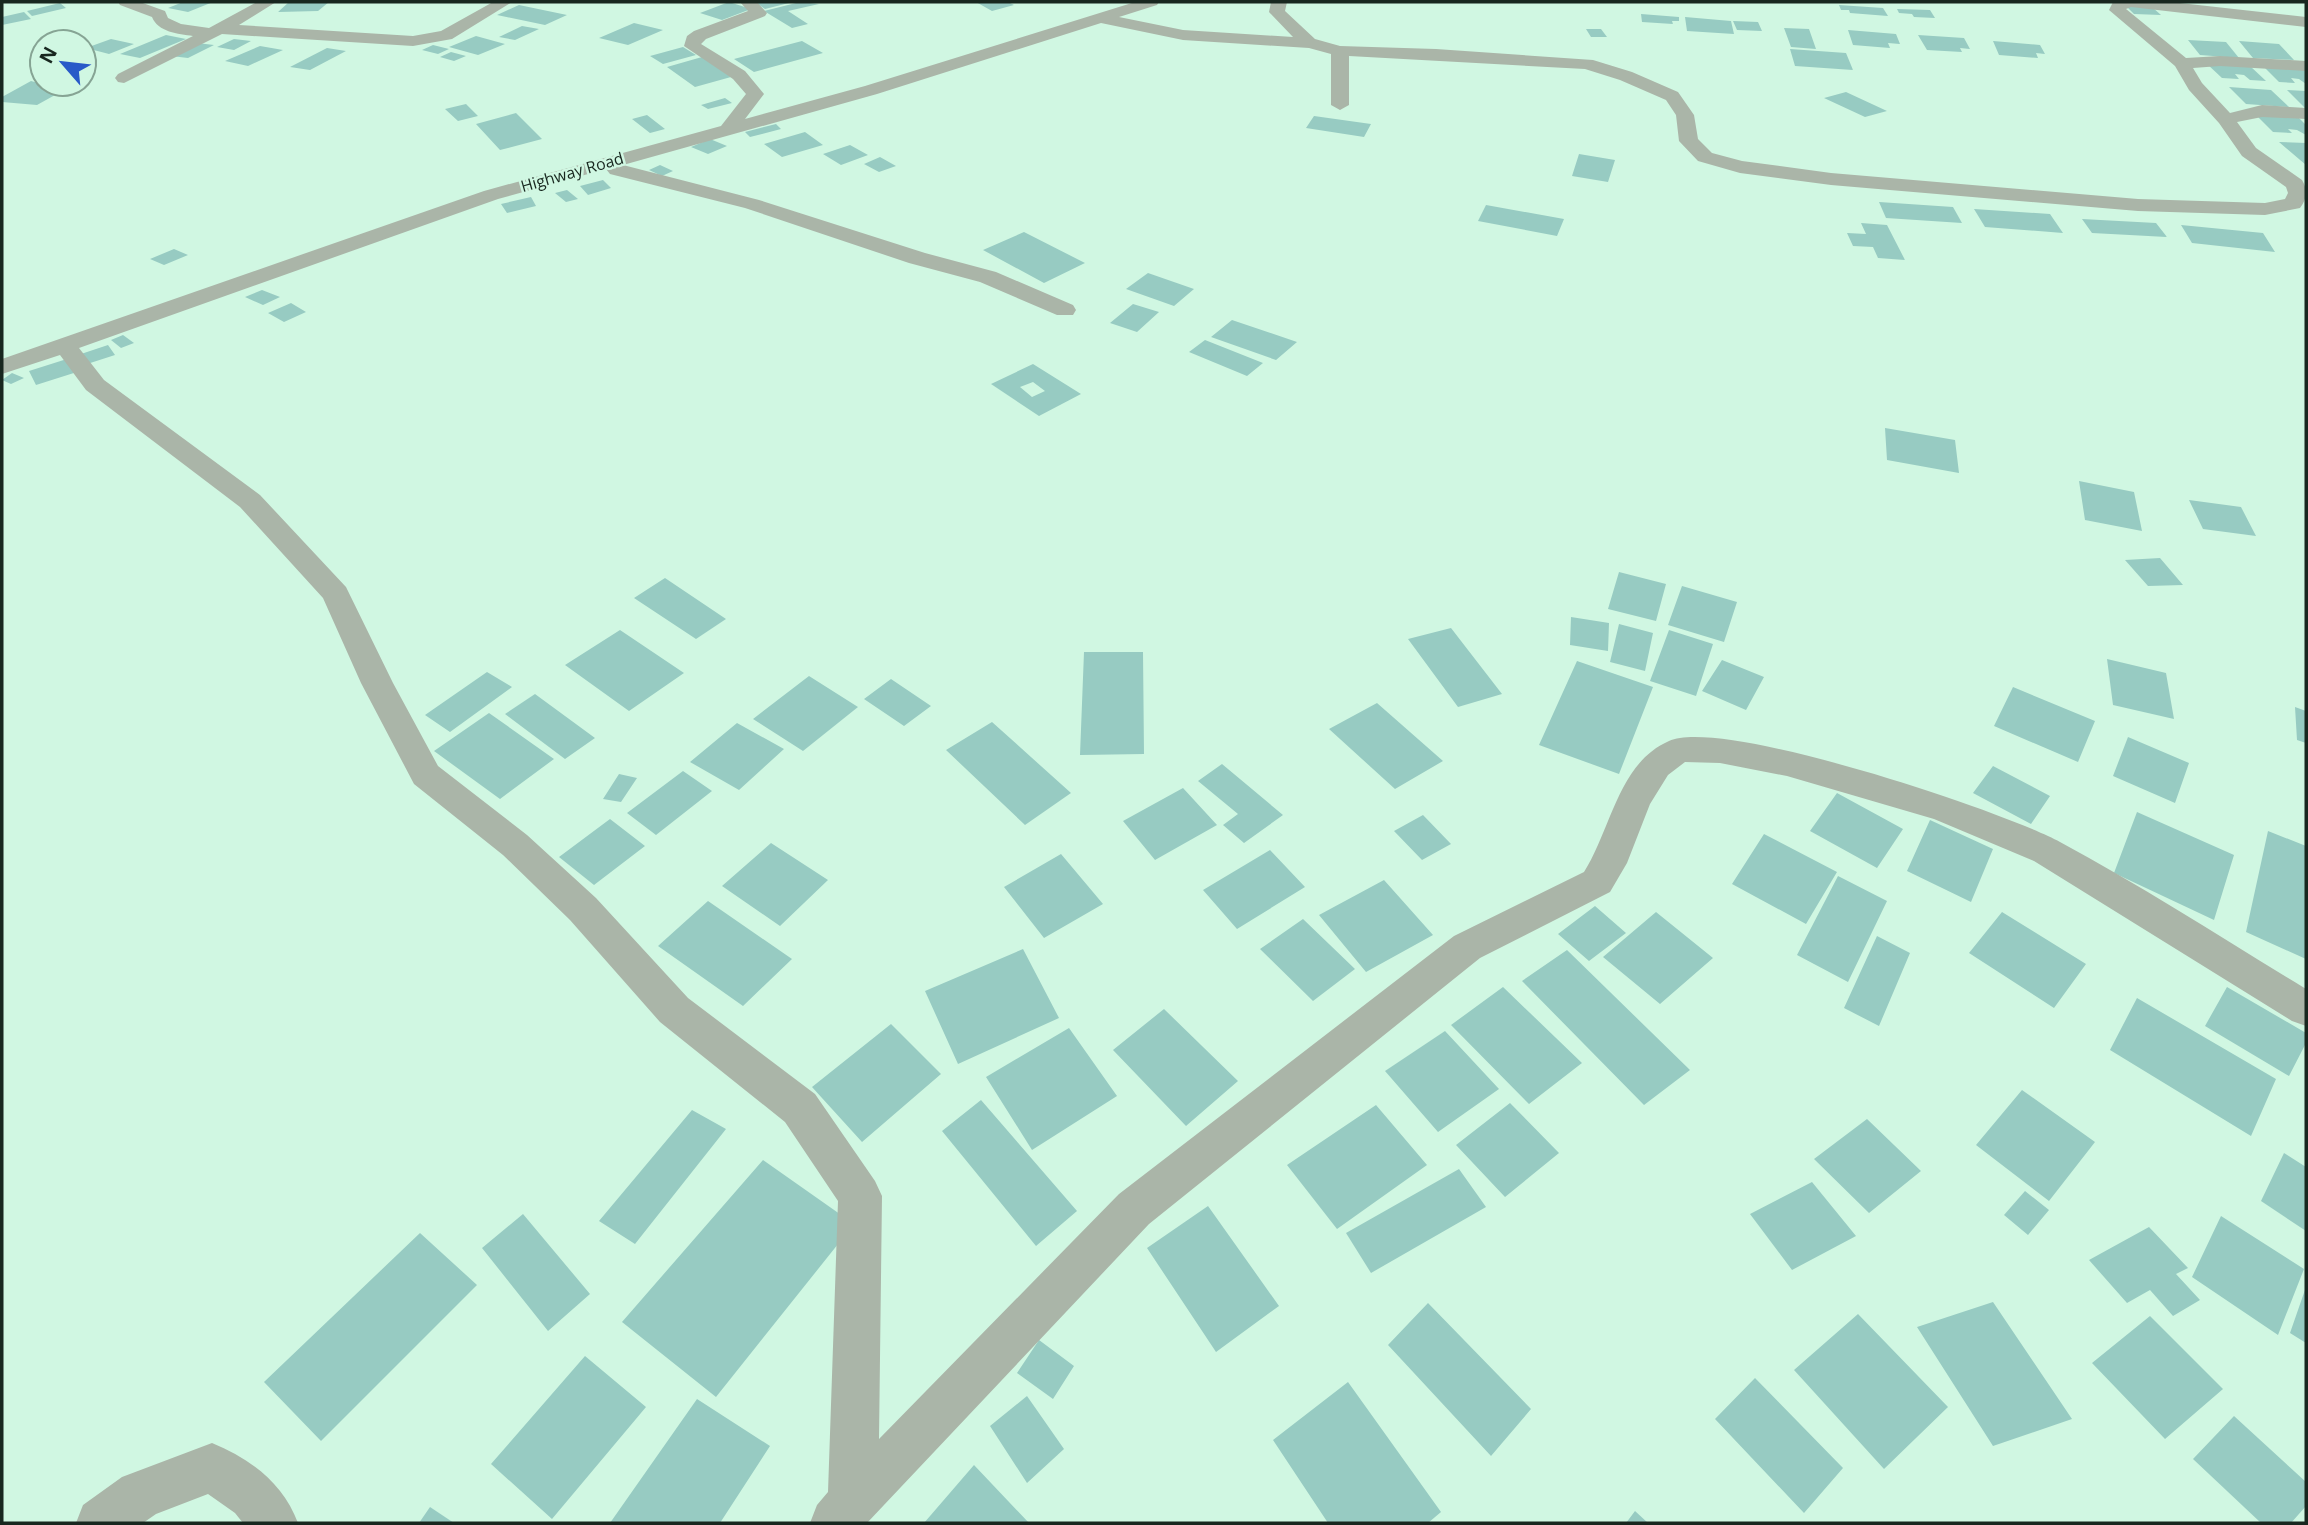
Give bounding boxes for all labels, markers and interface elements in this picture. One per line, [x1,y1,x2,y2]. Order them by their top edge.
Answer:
north arrow [28,28,98,98]
text: N [33,42,63,68]
street label: Highway Road [518,147,626,197]

